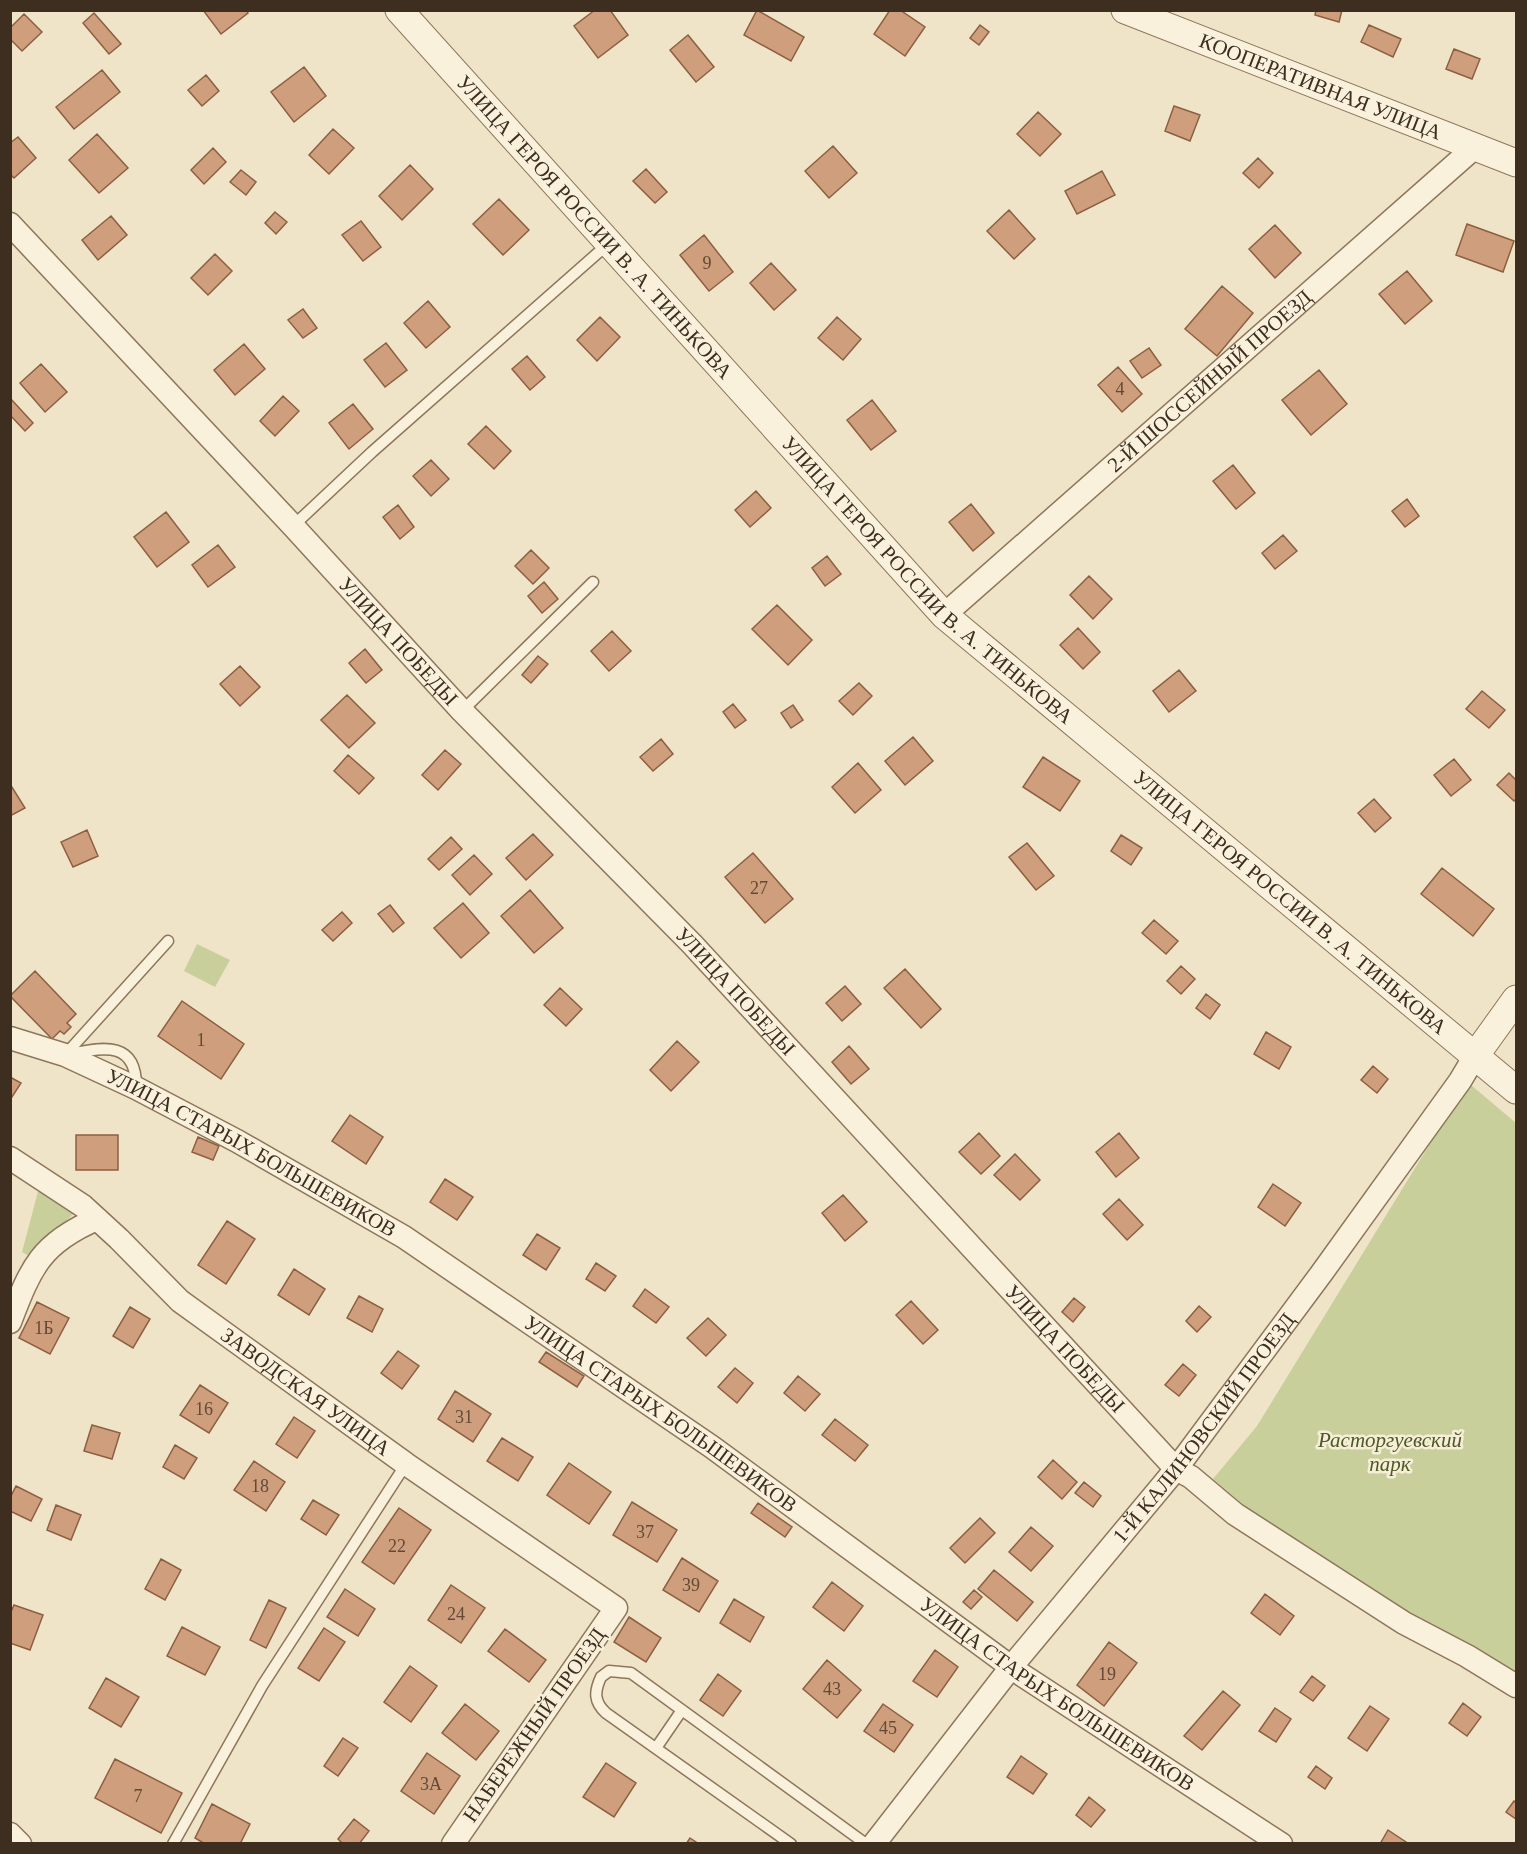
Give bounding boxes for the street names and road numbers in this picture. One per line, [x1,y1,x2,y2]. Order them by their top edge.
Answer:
street label: КООПЕРАТИВНАЯ УЛИЦА [1196,28,1446,145]
street label: УЛИЦА ГЕРОЯ РОССИИ В. А. ТИНЬКОВА [452,70,738,384]
street label: 2-Й ШОССЕЙНЫЙ ПРОЕЗД [1103,285,1316,477]
street label: УЛИЦА ГЕРОЯ РОССИИ В. А. ТИНЬКОВА [777,431,1078,729]
street label: УЛИЦА ПОБЕДЫ [334,572,463,710]
street label: УЛИЦА ГЕРОЯ РОССИИ В. А. ТИНЬКОВА [1128,765,1452,1040]
street label: УЛИЦА ПОБЕДЫ [670,922,800,1060]
street label: УЛИЦА СТАРЫХ БОЛЬШЕВИКОВ [102,1064,400,1242]
street label: УЛИЦА ПОБЕДЫ [1000,1280,1130,1417]
street label: 1-Й КАЛИНОВСКИЙ ПРОЕЗД [1108,1308,1300,1548]
street label: УЛИЦА СТАРЫХ БОЛЬШЕВИКОВ [519,1310,801,1517]
street label: ЗАВОДСКАЯ УЛИЦА [216,1322,396,1461]
street label: УЛИЦА СТАРЫХ БОЛЬШЕВИКОВ [915,1592,1199,1796]
street label: НАБЕРЕЖНЫЙ ПРОЕЗД [458,1623,610,1827]

